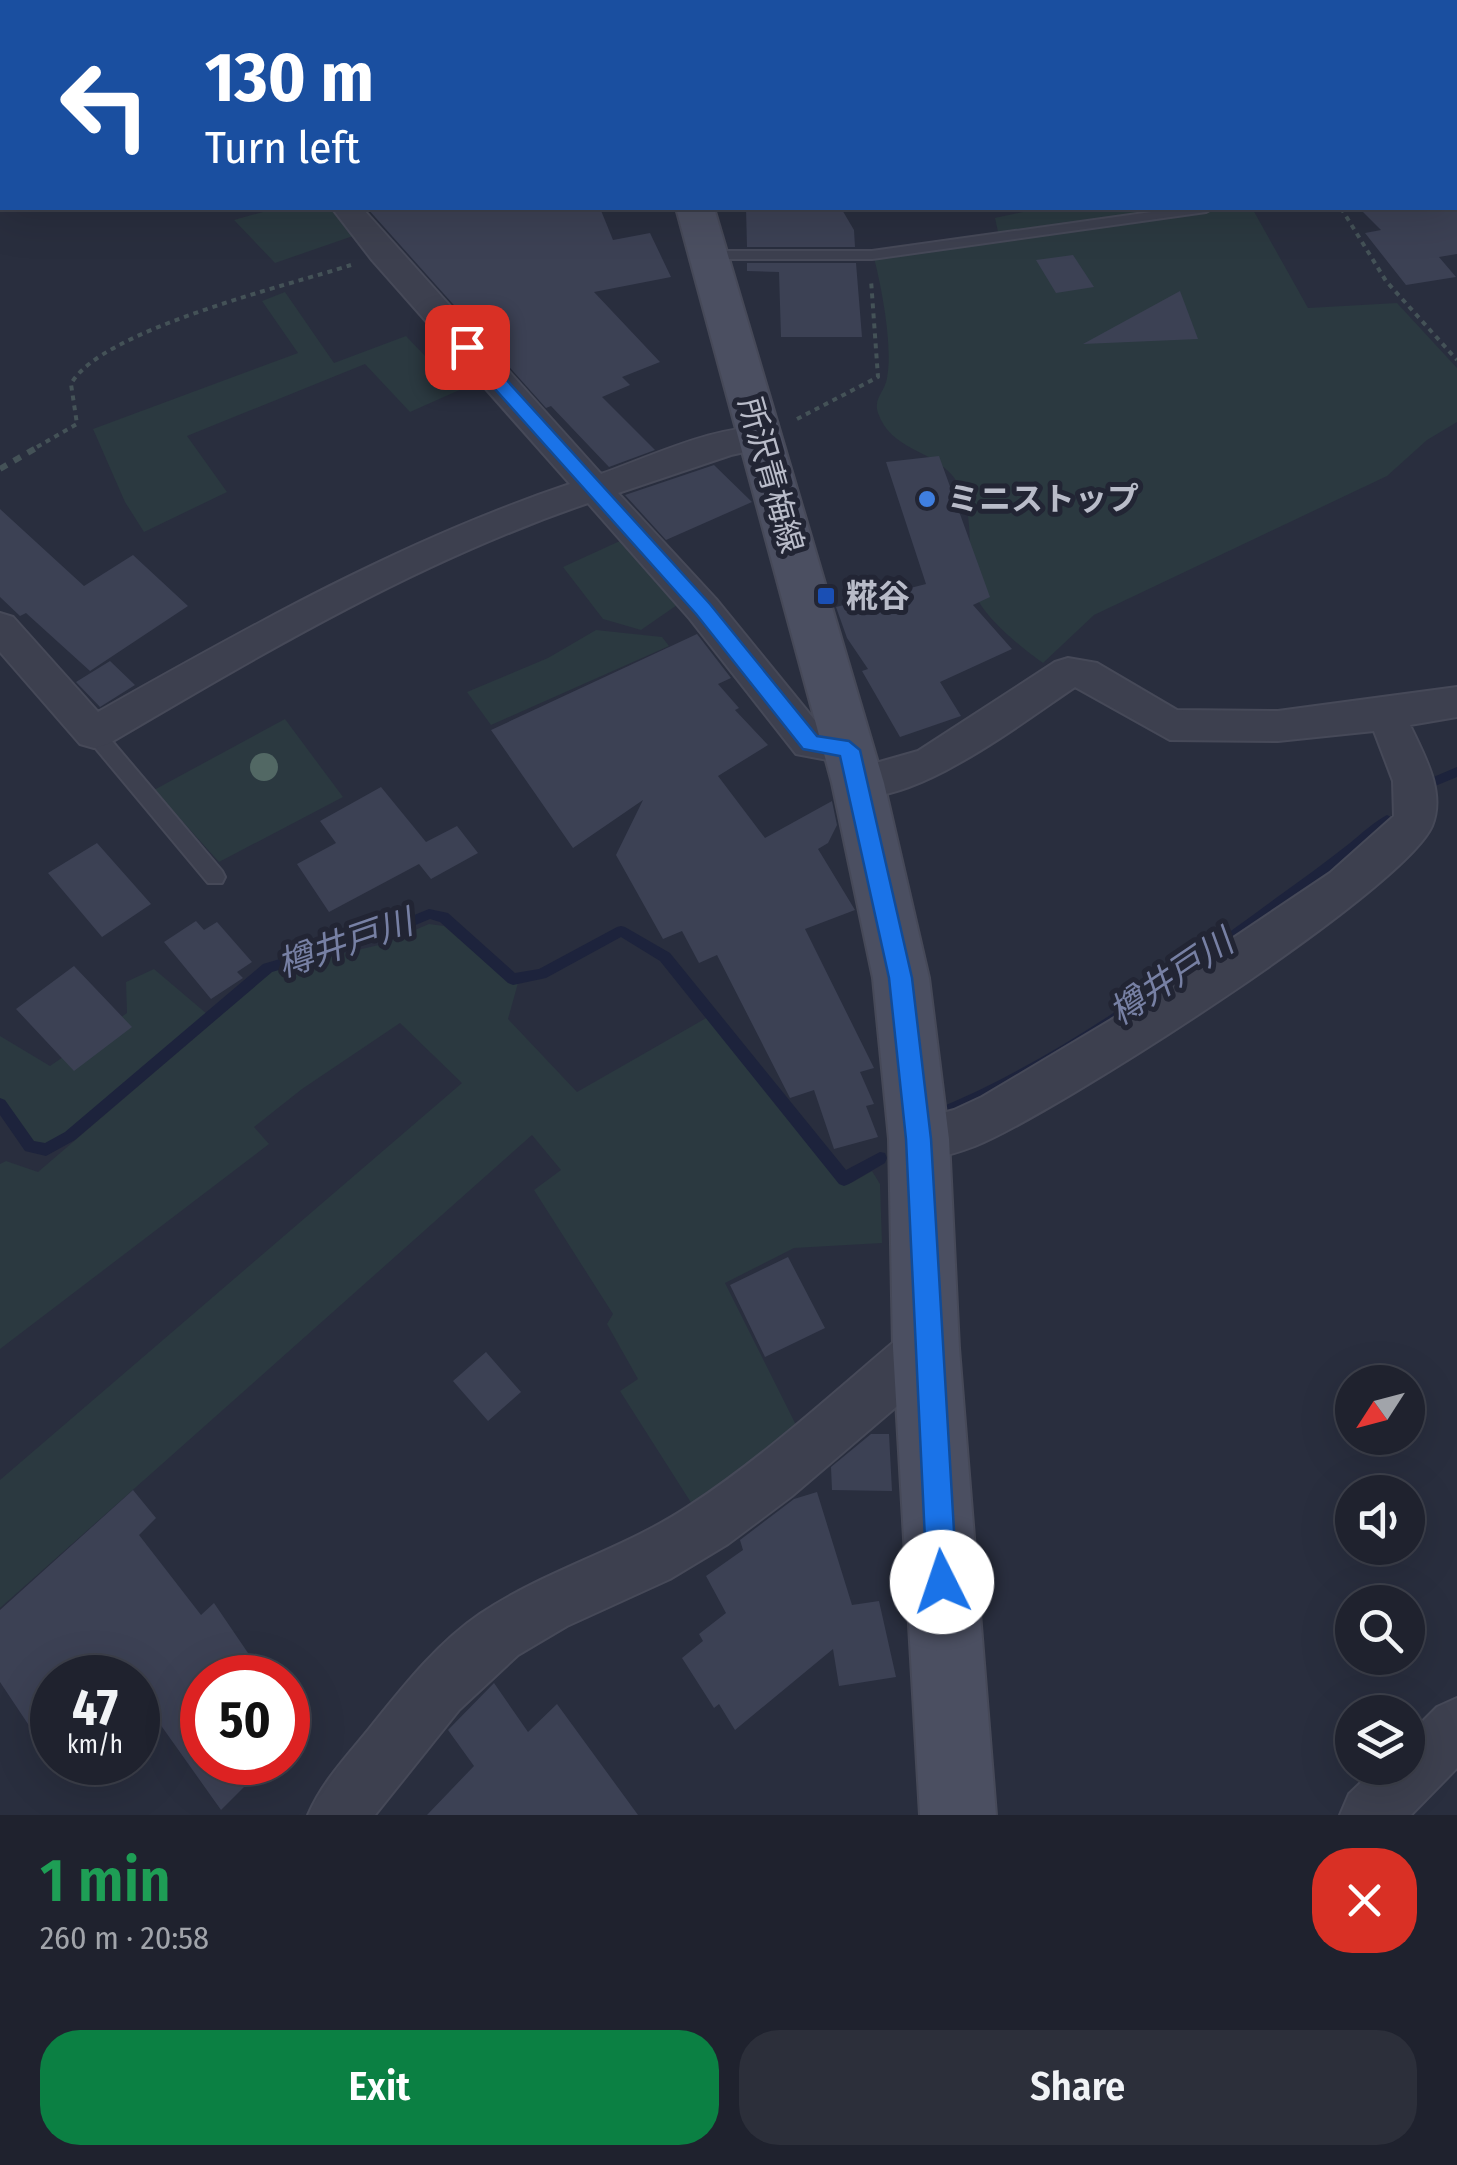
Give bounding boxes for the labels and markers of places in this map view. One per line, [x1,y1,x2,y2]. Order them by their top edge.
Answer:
pin [425,305,510,390]
place label: ミニストップ [947,480,1139,518]
marker: ミニストップ [916,488,938,510]
place label: 糀谷 [846,577,910,615]
marker: 糀谷 [815,585,837,607]

